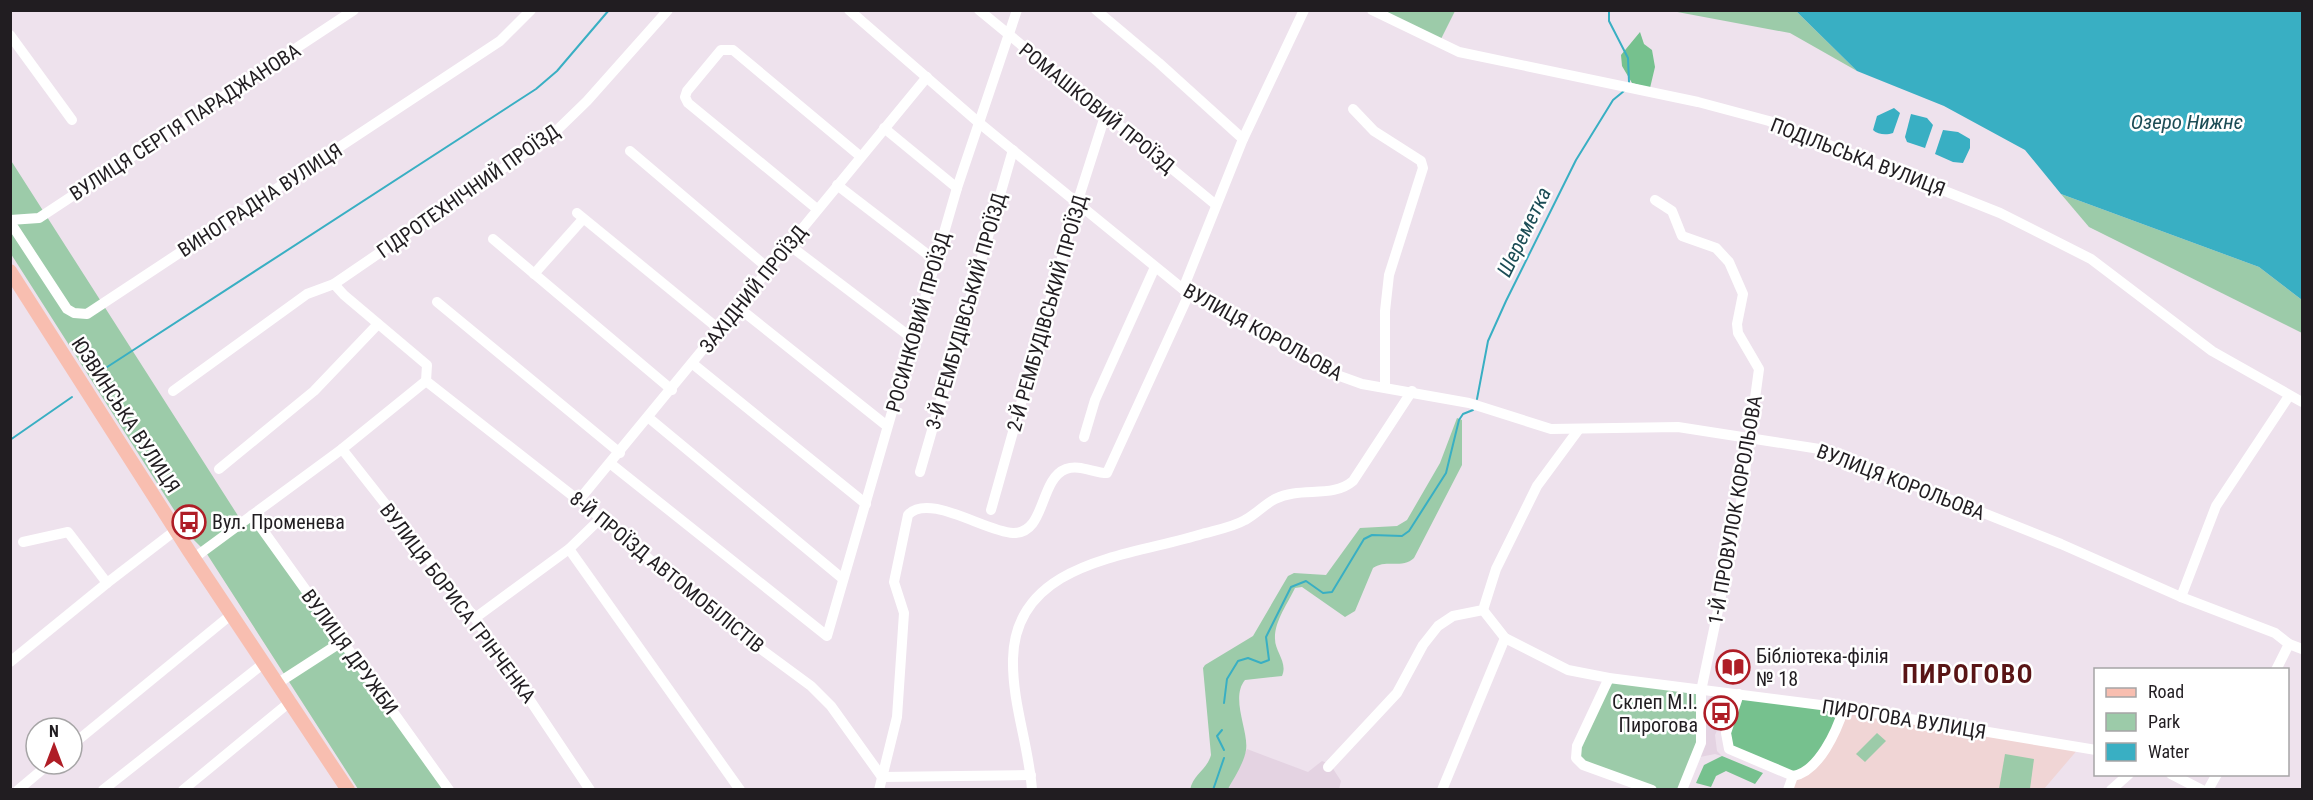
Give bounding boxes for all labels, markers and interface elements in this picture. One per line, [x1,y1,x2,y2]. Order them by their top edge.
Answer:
street label: ВУЛИЦЯ СЕРГІЯ ПАРАДЖАНОВА [65,38,305,206]
street label: РОМАШКОВИЙ ПРОЇЗД [1014,38,1180,178]
water label: Озеро Нижнє [2131,110,2244,134]
street label: ПОДІЛЬСЬКА ВУЛИЦЯ [1767,113,1949,201]
street label: ГІДРОТЕХНІЧНИЙ ПРОЇЗД [372,119,564,263]
street label: ВИНОГРАДНА ВУЛИЦЯ [173,138,347,262]
water label: Шереметка [1492,183,1556,281]
street label: 3-Й РЕМБУДІВСЬКИЙ ПРОЇЗД [921,190,1011,432]
street label: 2-Й РЕМБУДІВСЬКИЙ ПРОЇЗД [1002,192,1092,434]
street label: ЗАХІДНИЙ ПРОЇЗД [694,220,812,358]
street label: РОСИНКОВИЙ ПРОЇЗД [881,229,955,415]
street label: ВУЛИЦЯ КОРОЛЬОВА [1179,278,1347,386]
street label: ЮЗВИНСЬКА ВУЛИЦЯ [67,333,185,497]
street label: 1-Й ПРОВУЛОК КОРОЛЬОВА [1703,393,1767,626]
street label: ВУЛИЦЯ КОРОЛЬОВА [1814,439,1989,525]
street label: 8-Й ПРОЇЗД АВТОМОБІЛІСТІВ [565,486,769,658]
street label: ВУЛИЦЯ БОРИСА ГРІНЧЕНКА [375,499,541,708]
bus stop icon: Вул. Променева [171,504,207,540]
place label: Вул. Променева [212,510,345,534]
street label: ВУЛИЦЯ ДРУЖБИ [296,585,404,719]
place label: Бібліотека-філія № 18 [1756,644,1889,691]
library icon: Бібліотека-філія № 18 [1715,649,1751,685]
district label: ПИРОГОВО [1902,659,2034,689]
legend [2094,668,2289,776]
text: Road [2148,681,2184,702]
place label: Склеп М.І. Пирогова [1612,690,1698,737]
street label: ПИРОГОВА ВУЛИЦЯ [1820,694,1988,744]
bus stop icon: Склеп М.І. Пирогова [1703,695,1739,731]
text: Park [2148,711,2180,732]
north arrow [24,716,84,776]
text: N [49,722,59,741]
text: Water [2148,741,2190,762]

